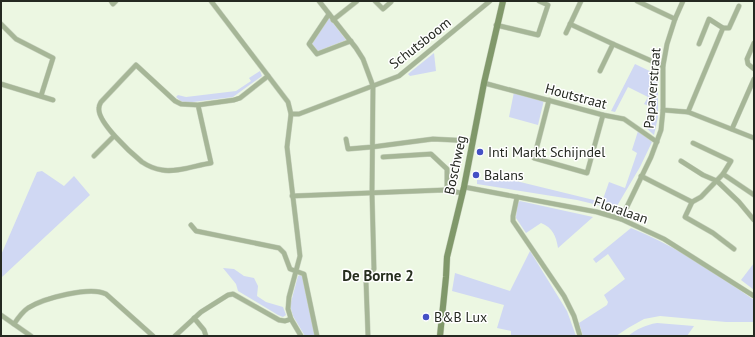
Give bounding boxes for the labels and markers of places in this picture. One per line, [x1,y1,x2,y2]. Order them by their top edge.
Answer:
place label: Inti Markt Schijndel [488,143,605,161]
marker: Inti Markt Schijndel [475,147,485,157]
place label: Balans [484,166,524,184]
marker: Balans [471,170,481,180]
place label: B&B Lux [434,308,487,326]
marker: B&B Lux [421,312,431,322]

